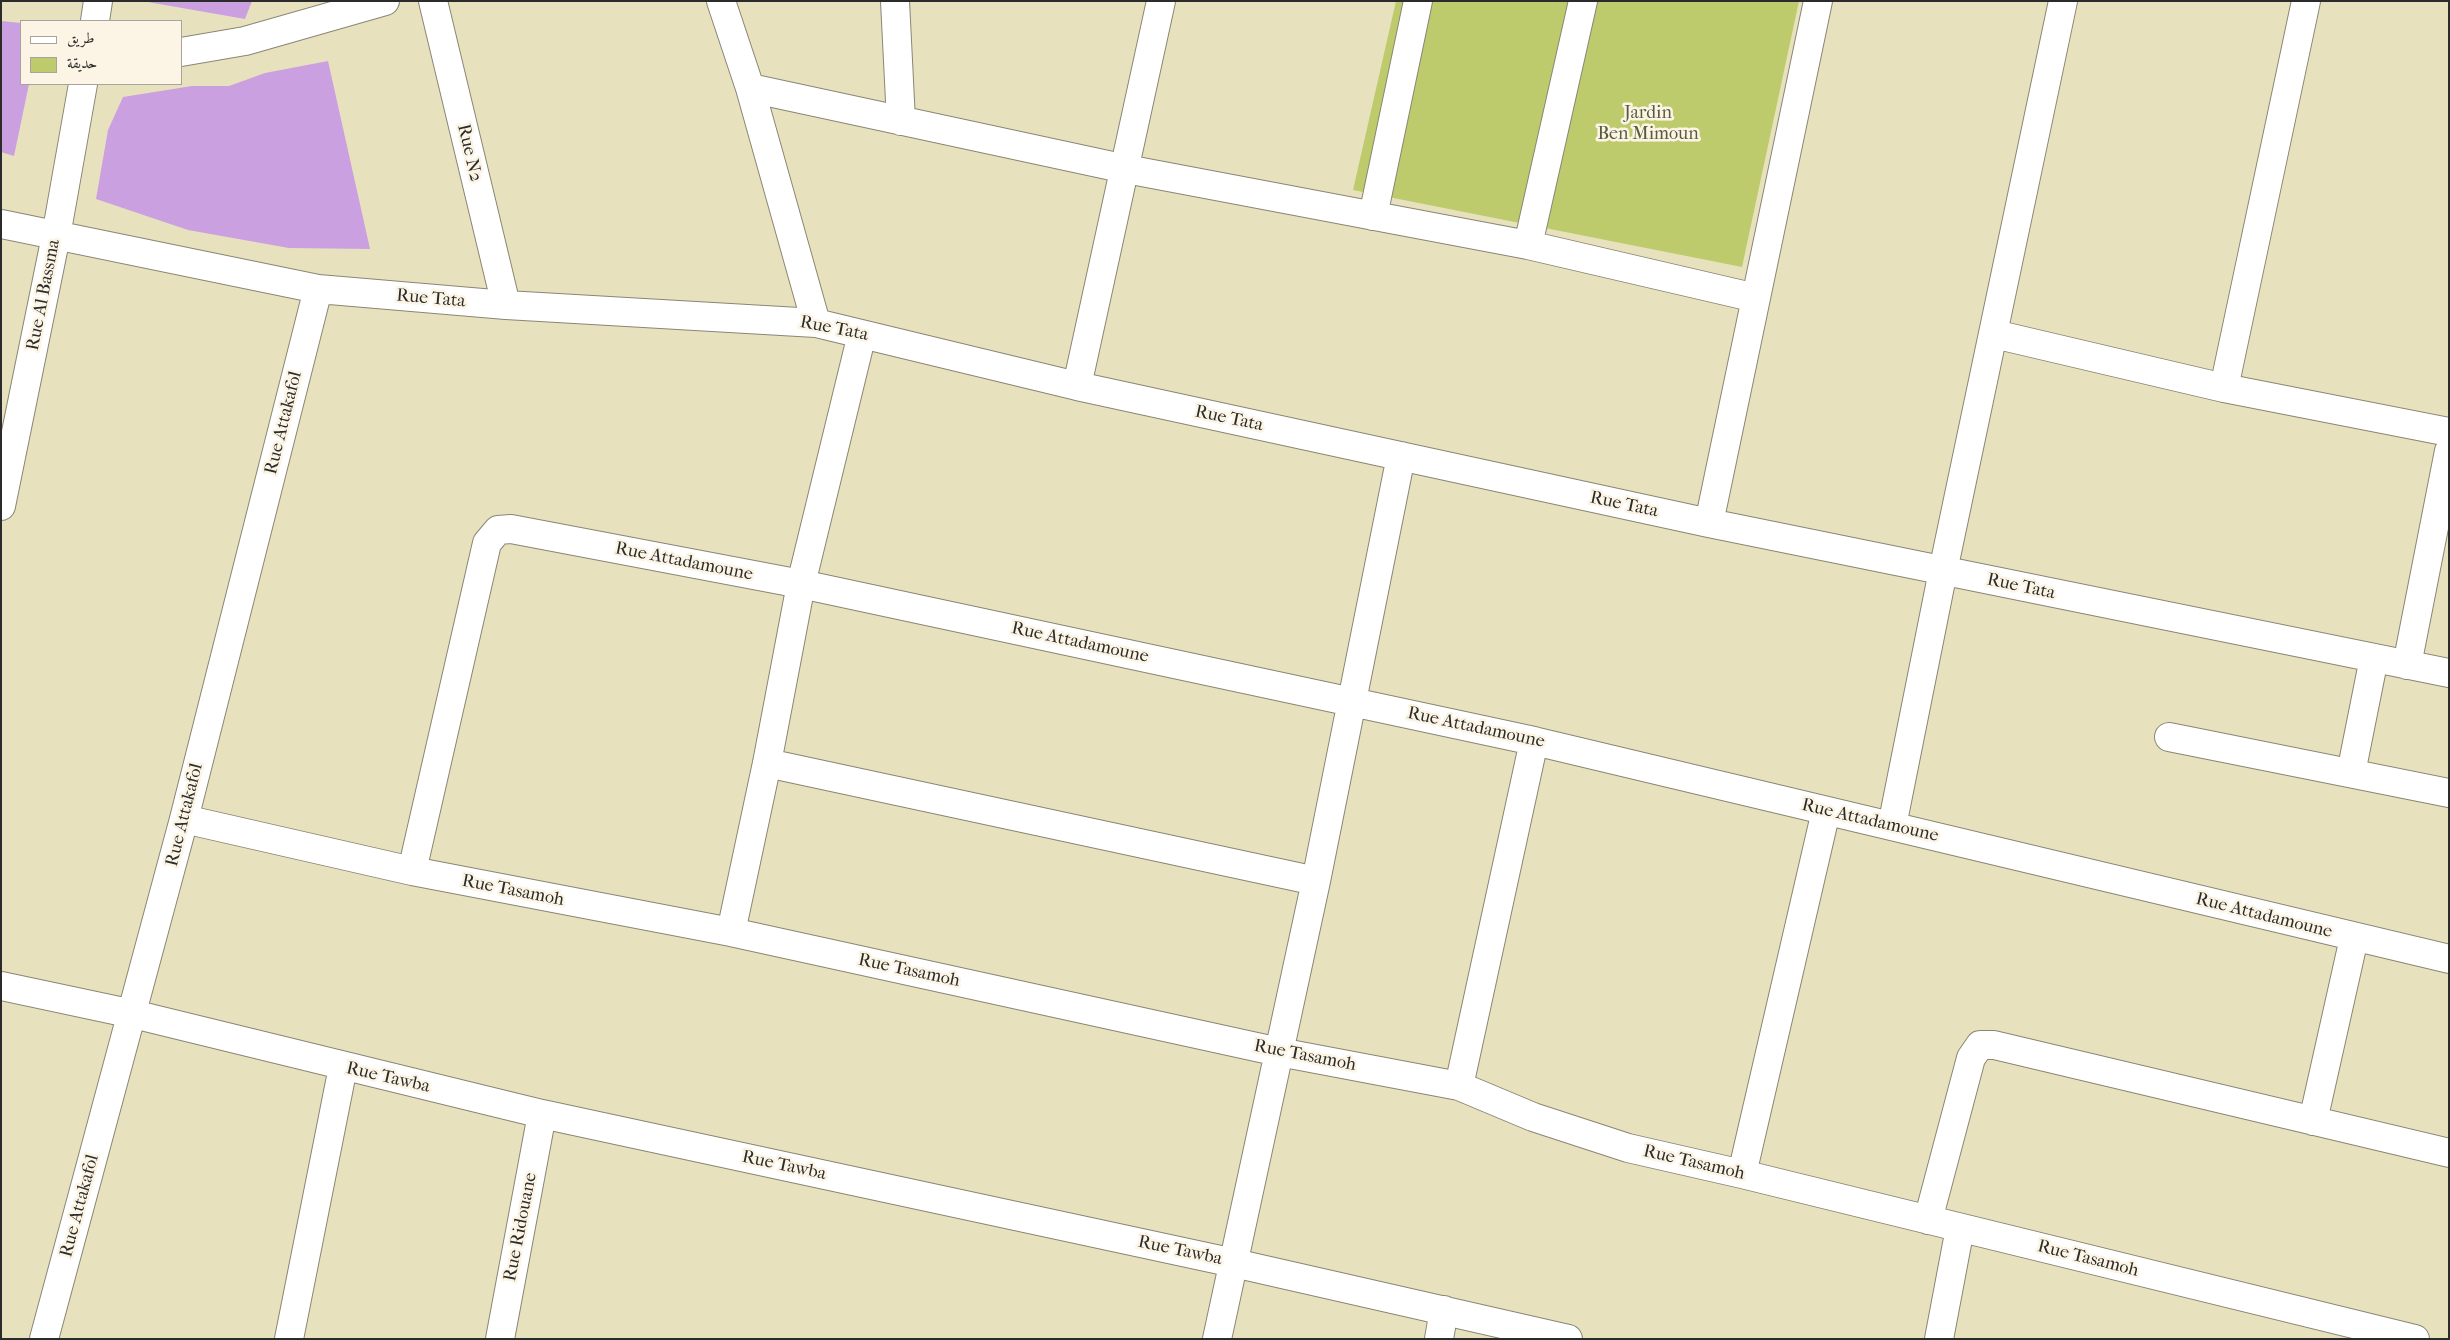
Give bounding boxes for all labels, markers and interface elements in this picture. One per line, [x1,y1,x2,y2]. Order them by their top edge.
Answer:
legend [20,20,182,85]
text: طريق [67,29,94,47]
text: حديقة [67,54,97,72]
park label: Jardin Ben Mimoun [1597,103,1699,146]
street label: Rue N2 [452,122,486,184]
street label: Rue Al Bassma [23,238,65,352]
street label: Rue Tata [396,285,466,313]
street label: Rue Tata [798,312,870,346]
street label: Rue Attakafol [261,369,307,477]
street label: Rue Tata [1193,401,1265,437]
street label: Rue Tata [1588,487,1660,523]
street label: Rue Attadamoune [613,538,755,586]
street label: Rue Tata [1985,569,2057,605]
street label: Rue Attadamoune [1009,618,1151,668]
street label: Rue Attadamoune [1405,703,1547,753]
street label: Rue Attakafol [162,761,208,869]
street label: Rue Attadamoune [1799,795,1941,847]
street label: Rue Tasamoh [460,871,566,911]
street label: Rue Attadamoune [2194,889,2334,943]
street label: Rue Tasamoh [856,950,962,992]
street label: Rue Tasamoh [1252,1036,1358,1076]
street label: Rue Tawba [344,1058,432,1098]
street label: Rue Tasamoh [1641,1141,1747,1185]
street label: Rue Tawba [740,1147,828,1185]
street label: Rue Attakafol [56,1152,104,1260]
street label: Rue Ridouane [500,1171,542,1283]
street label: Rue Tawba [1136,1232,1224,1270]
street label: Rue Tasamoh [2035,1236,2141,1282]

